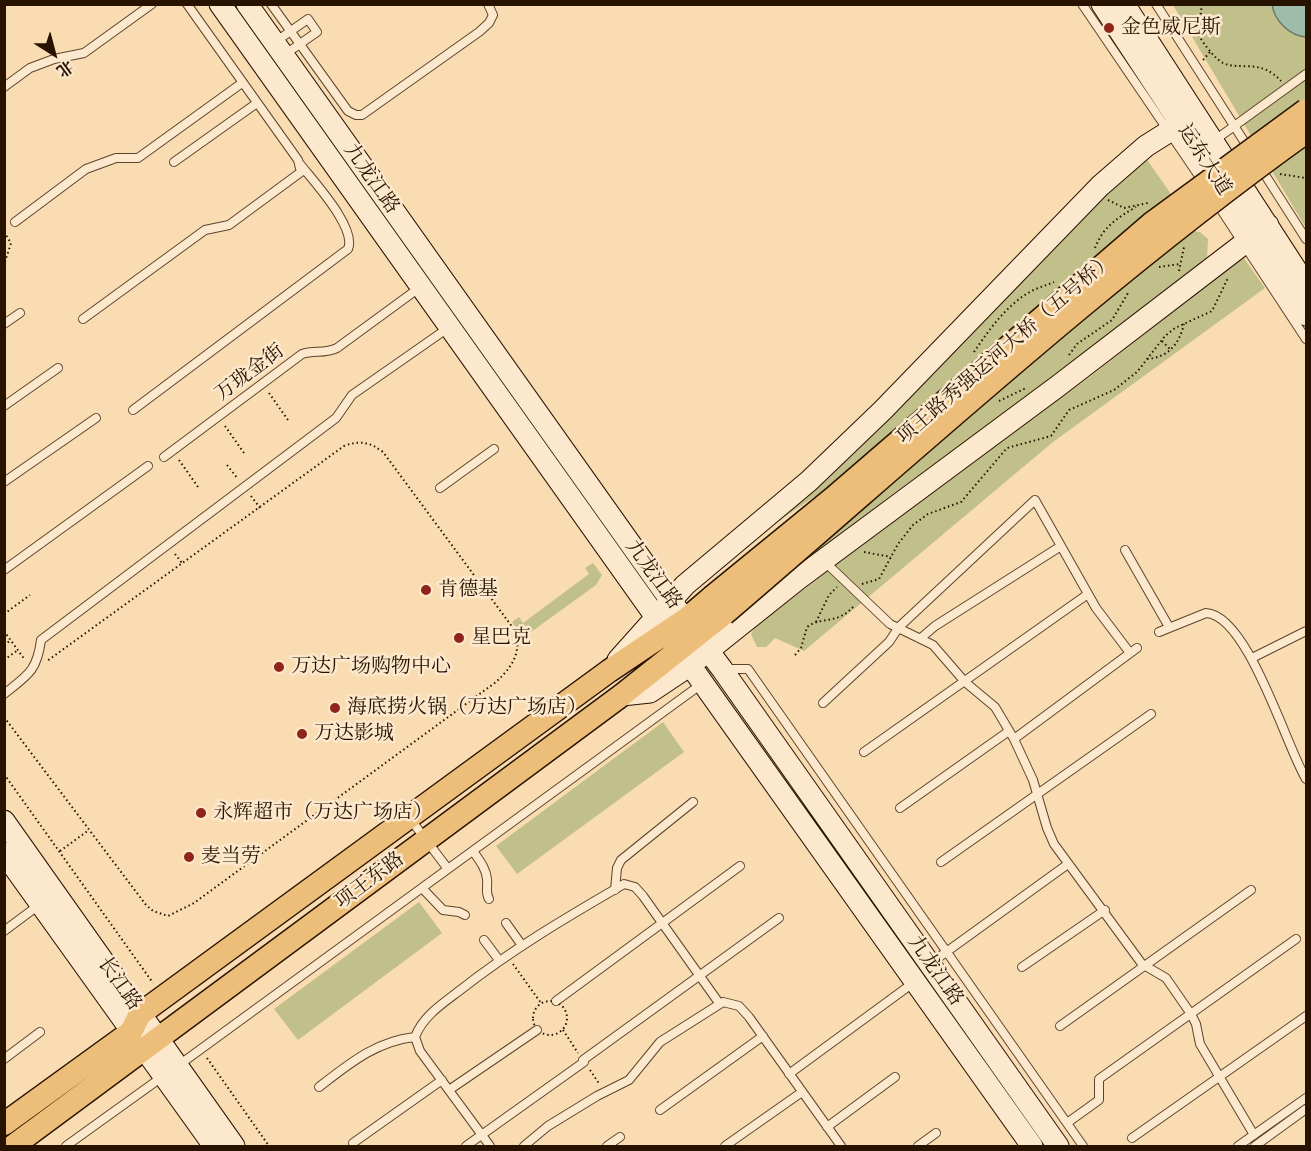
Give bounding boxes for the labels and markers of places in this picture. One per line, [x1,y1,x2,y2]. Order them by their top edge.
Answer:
place label: 金色威尼斯 [1121,16,1221,40]
marker: 金色威尼斯 [1102,21,1116,35]
place label: 肯德基 [438,578,498,602]
marker: 肯德基 [419,583,433,597]
place label: 星巴克 [471,626,531,650]
marker: 星巴克 [452,631,466,645]
place label: 万达广场购物中心 [291,655,451,679]
marker: 万达广场购物中心 [272,660,286,674]
place label: 海底捞火锅（万达广场店） [347,696,587,720]
marker: 海底捞火锅（万达广场店） [328,701,342,715]
place label: 万达影城 [314,722,394,746]
marker: 万达影城 [295,727,309,741]
place label: 永辉超市（万达广场店） [213,801,433,825]
marker: 永辉超市（万达广场店） [194,806,208,820]
place label: 麦当劳 [201,845,261,869]
marker: 麦当劳 [182,850,196,864]

